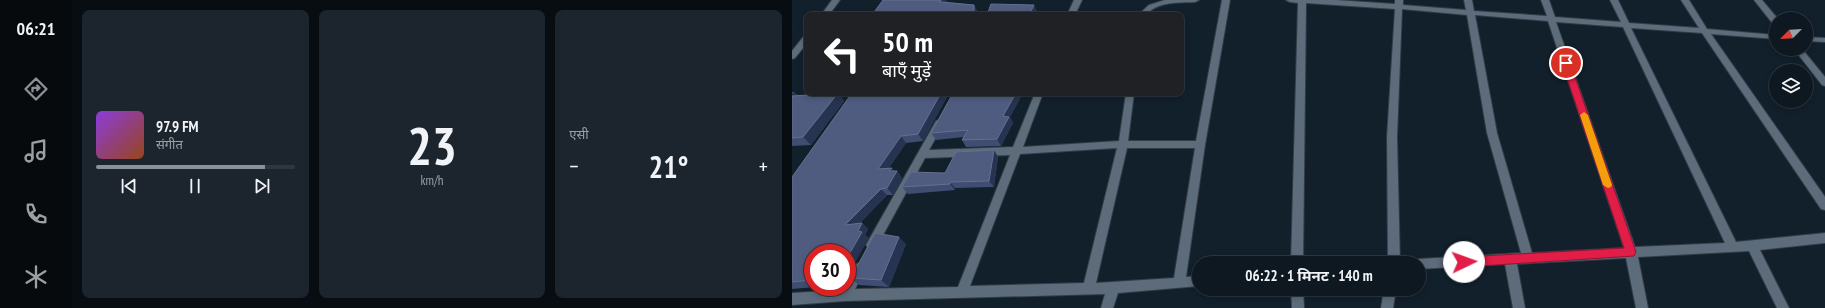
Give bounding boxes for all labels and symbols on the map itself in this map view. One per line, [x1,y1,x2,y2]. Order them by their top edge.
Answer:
north arrow [1769,12,1813,56]
pin [1549,46,1583,80]
position arrow [1443,241,1485,283]
speed limit sign: 30 [804,244,856,296]

